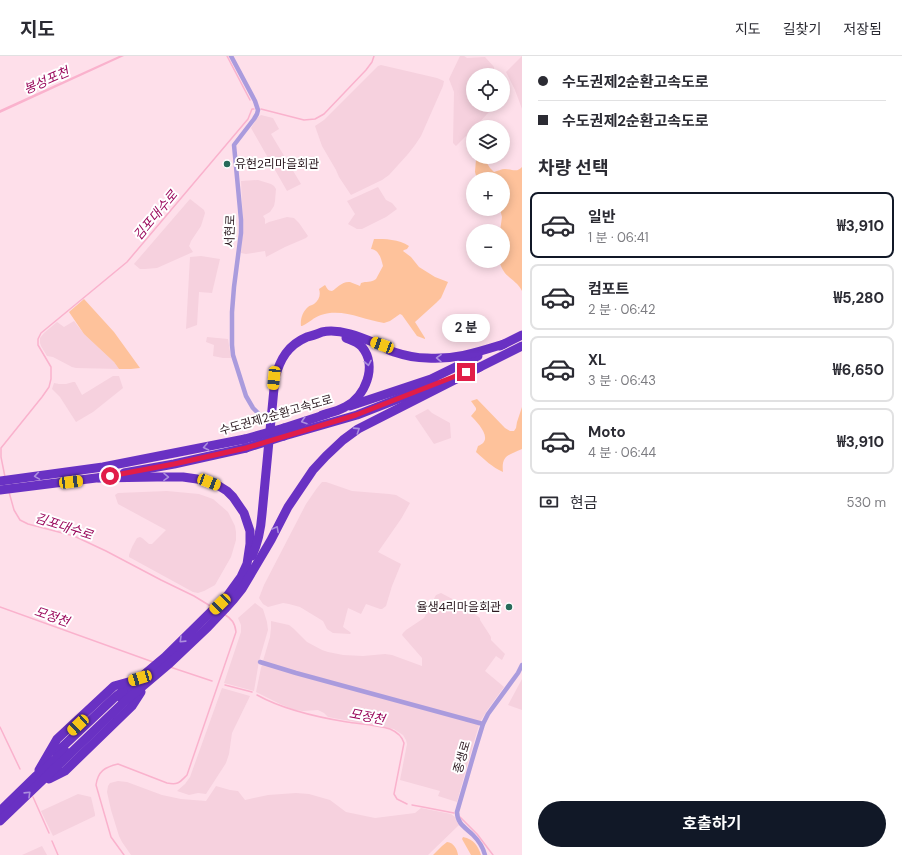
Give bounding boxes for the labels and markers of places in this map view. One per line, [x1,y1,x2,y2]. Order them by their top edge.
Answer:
place label: 유현2리마을회관 [235,156,319,172]
marker: 유현2리마을회관 [222,159,232,169]
place label: 율생4리마을회관 [416,599,501,615]
marker: 율생4리마을회관 [504,602,514,612]

